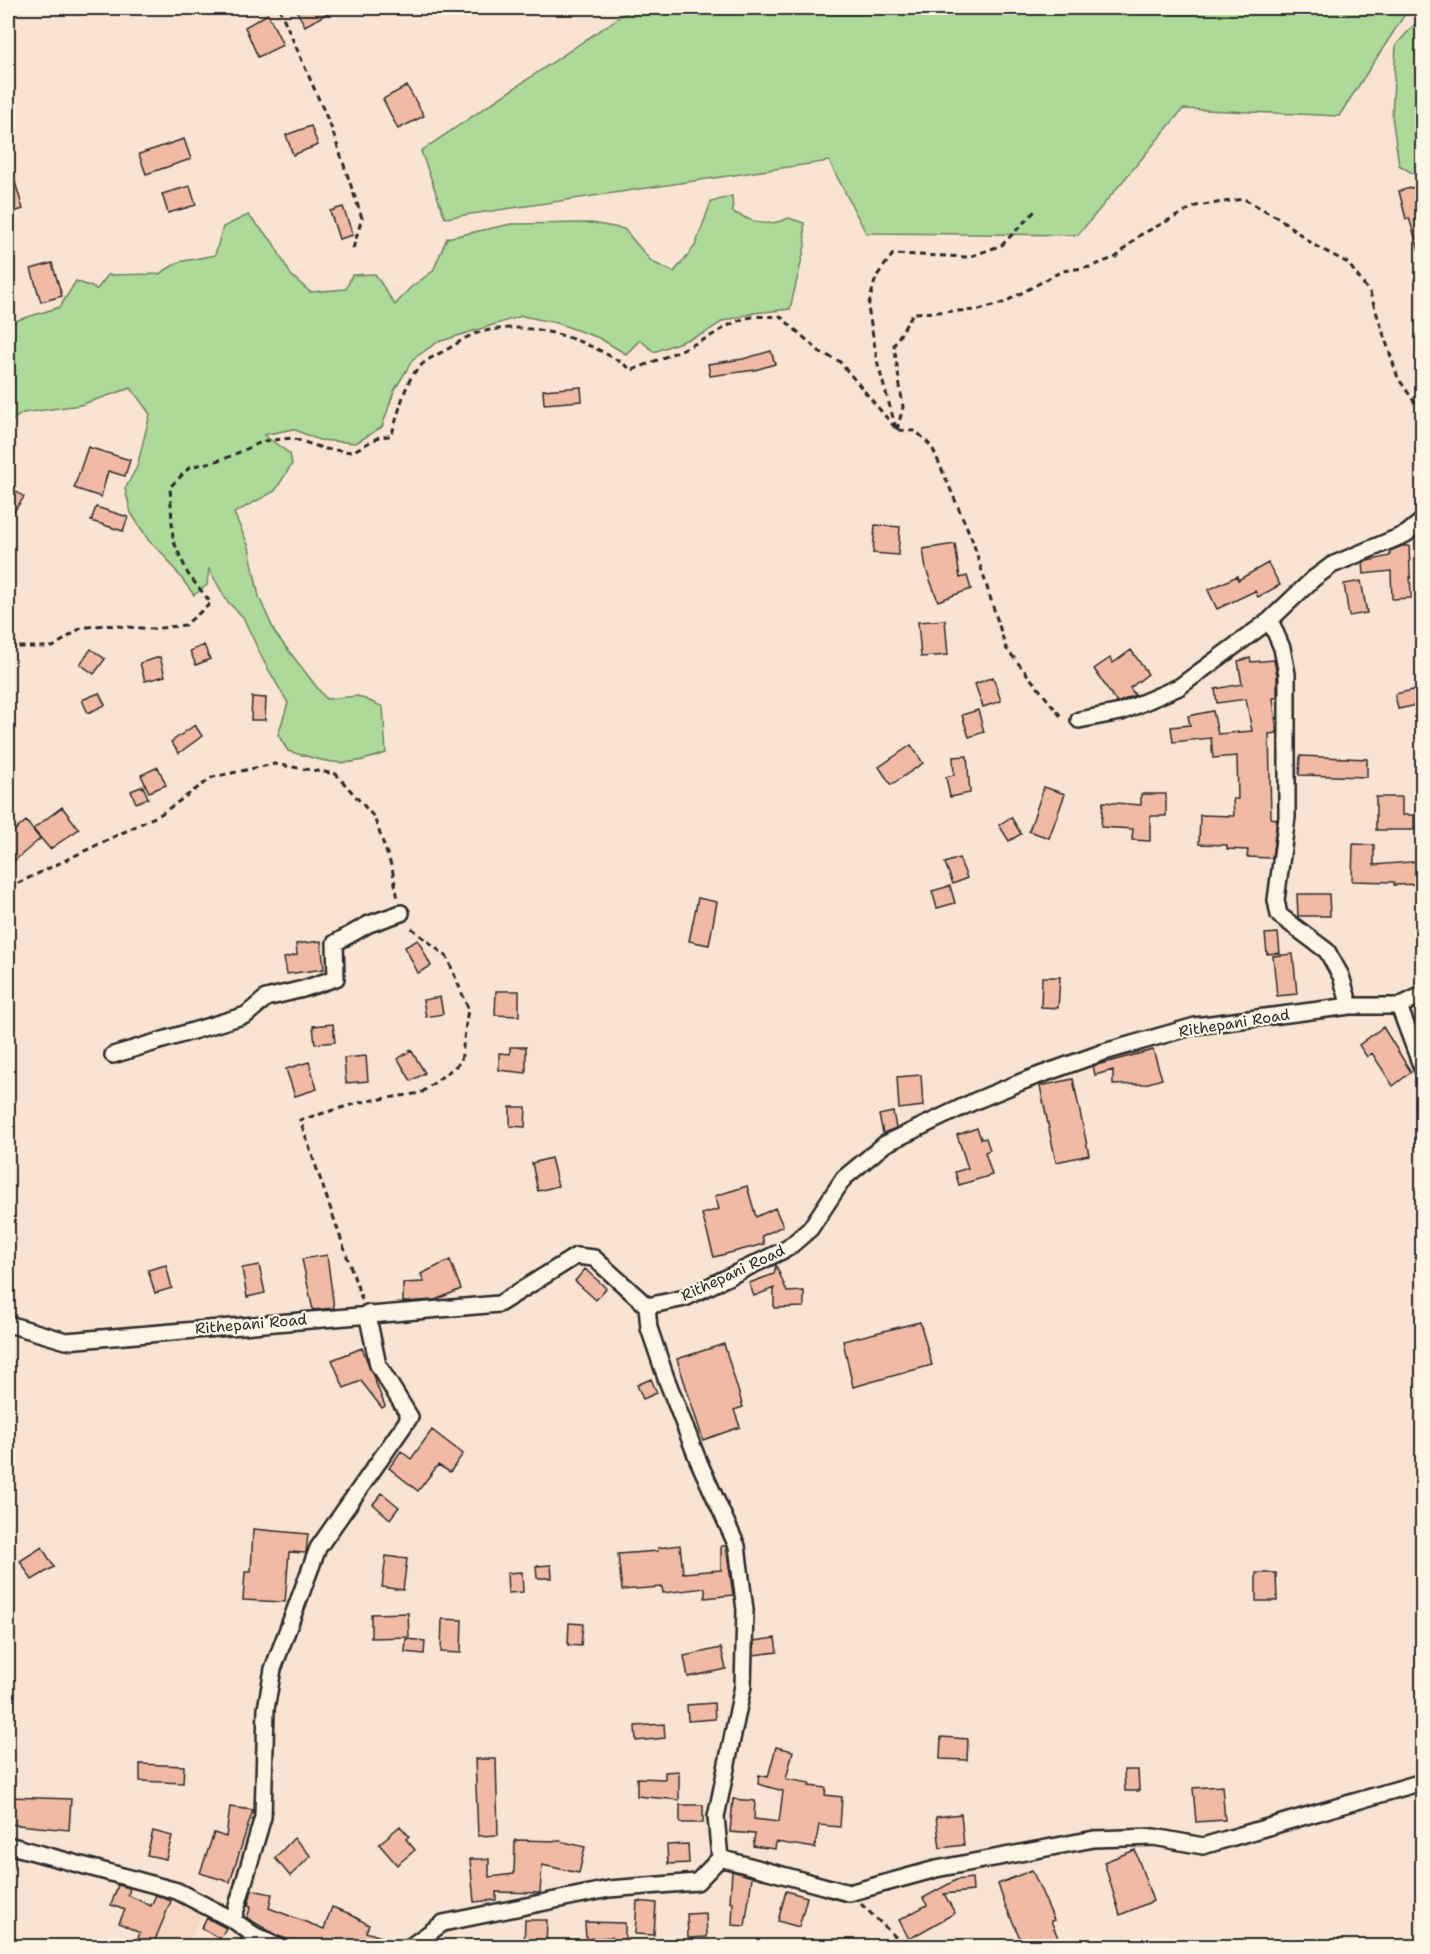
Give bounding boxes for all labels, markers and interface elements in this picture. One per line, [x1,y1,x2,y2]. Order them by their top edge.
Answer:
street label: Rithepani Road [1177,1004,1291,1042]
street label: Rithepani Road [678,1240,788,1306]
street label: Rithepani Road [194,1309,308,1339]

